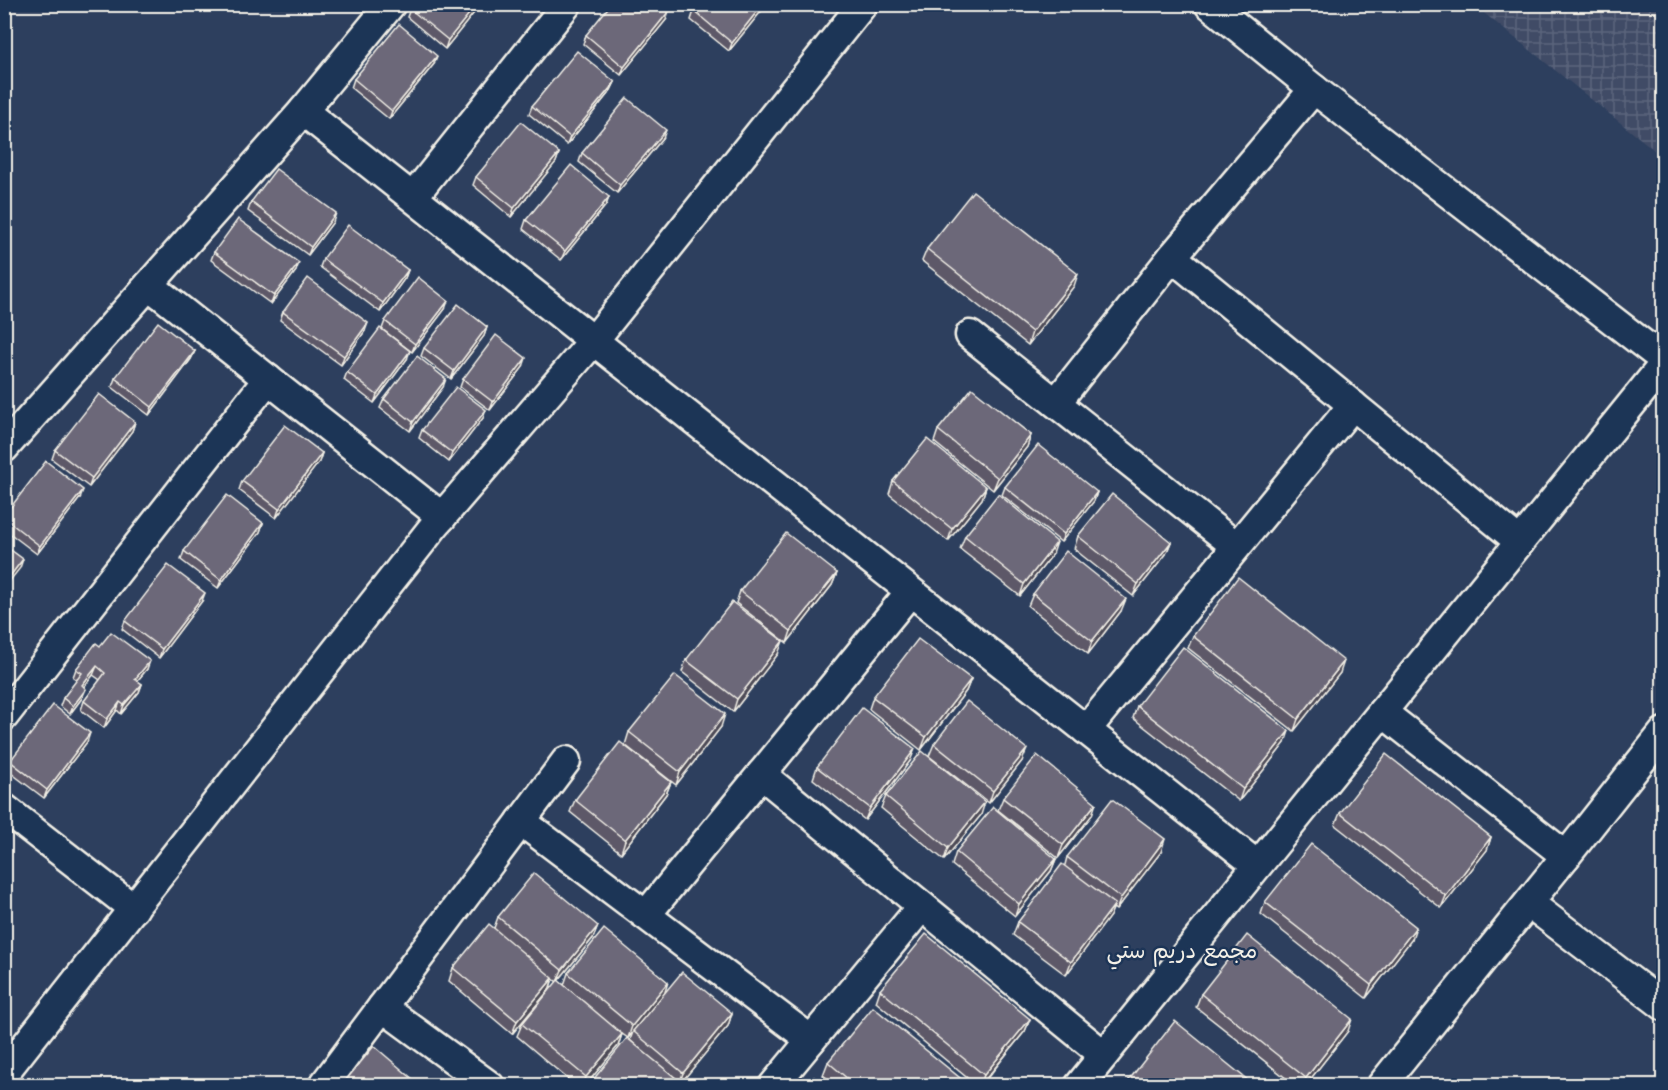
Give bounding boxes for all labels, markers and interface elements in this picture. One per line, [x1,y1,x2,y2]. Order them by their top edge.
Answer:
district label: مجمع دريم ستي [1107,935,1257,970]

